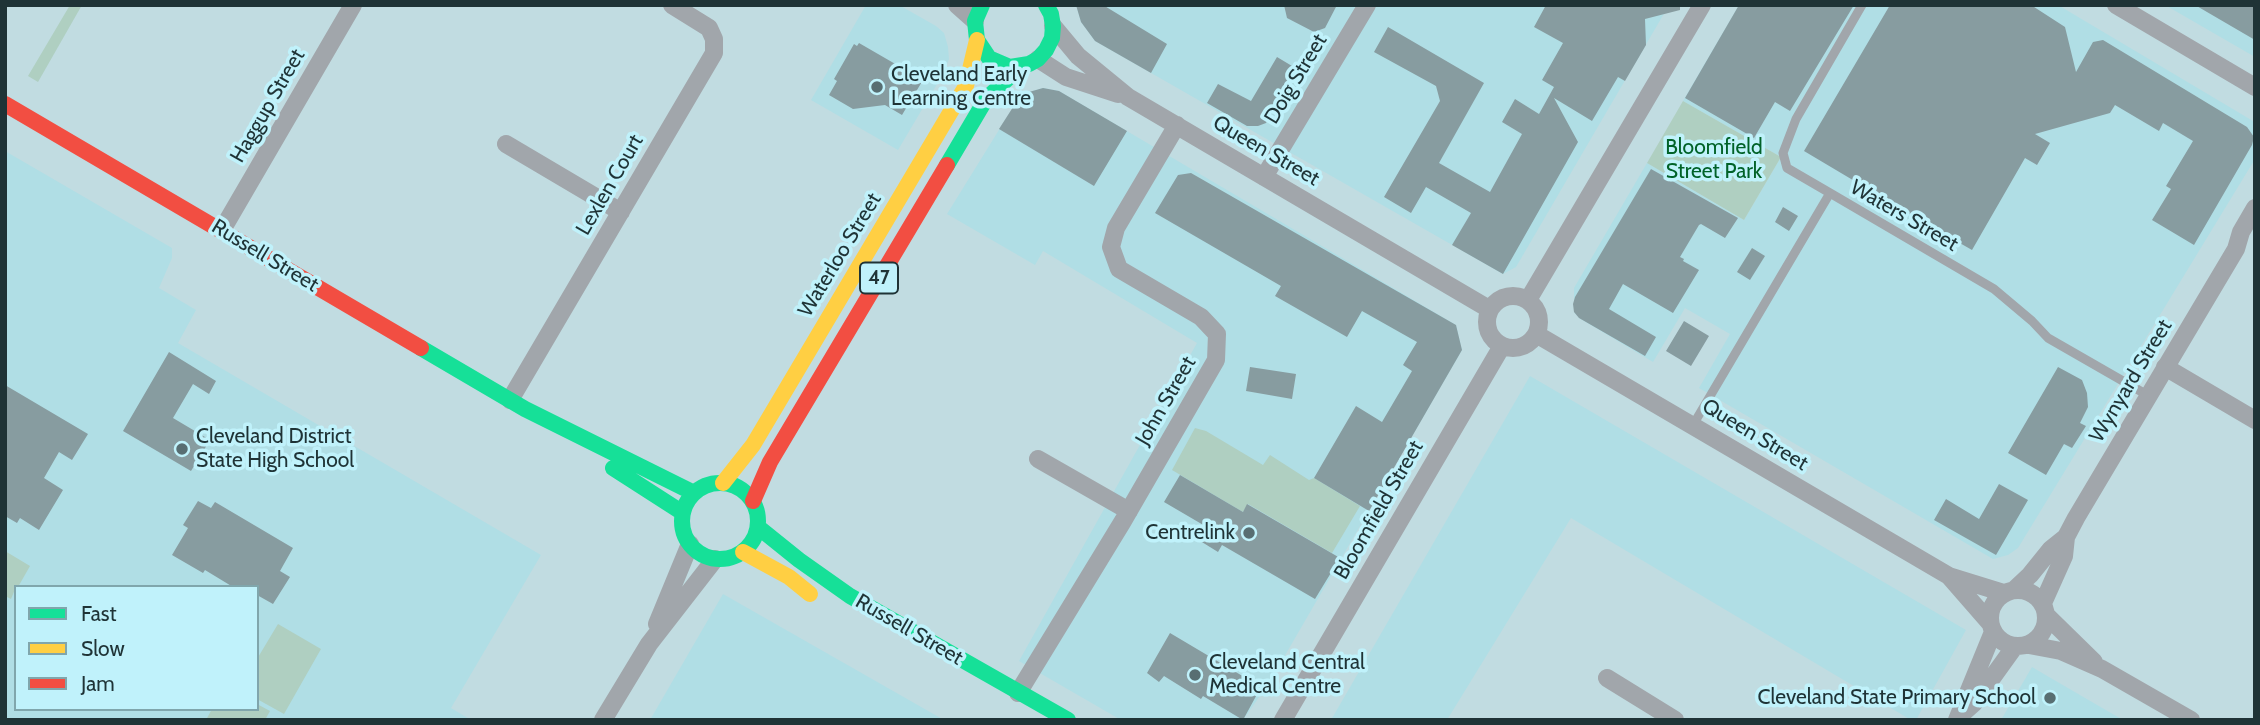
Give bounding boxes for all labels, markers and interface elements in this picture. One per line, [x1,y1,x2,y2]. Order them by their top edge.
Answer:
street label: Doig Street [1259,30,1333,128]
street label: Haggup Street [225,45,311,167]
place label: Cleveland Early Learning Centre [891,62,1031,112]
marker: Cleveland Early Learning Centre [869,79,885,95]
street label: Queen Street [1208,110,1324,192]
street label: Lexlen Court [571,130,649,240]
park label: Bloomfield Street Park [1665,135,1763,185]
street label: Waters Street [1845,175,1963,257]
street label: Waterloo Street [793,189,887,321]
street label: Russell Street [207,214,323,298]
road number: 47 [860,262,898,294]
street label: Wynyard Street [2084,315,2178,447]
street label: John Street [1130,352,1202,450]
street label: Queen Street [1698,394,1812,476]
place label: Cleveland District State High School [196,424,354,474]
street label: Bloomfield Street [1329,436,1429,584]
marker: Cleveland District State High School [174,441,190,457]
place label: Centrelink [1145,520,1235,546]
marker: Centrelink [1241,525,1257,541]
legend [14,585,259,711]
street label: Russell Street [851,589,967,671]
text: Fast [81,601,117,626]
text: Slow [81,636,125,661]
place label: Cleveland Central Medical Centre [1209,650,1365,700]
marker: Cleveland Central Medical Centre [1187,667,1203,683]
text: Jam [81,671,115,696]
place label: Cleveland State Primary School [1757,685,2036,711]
marker: Cleveland State Primary School [2042,690,2058,706]

